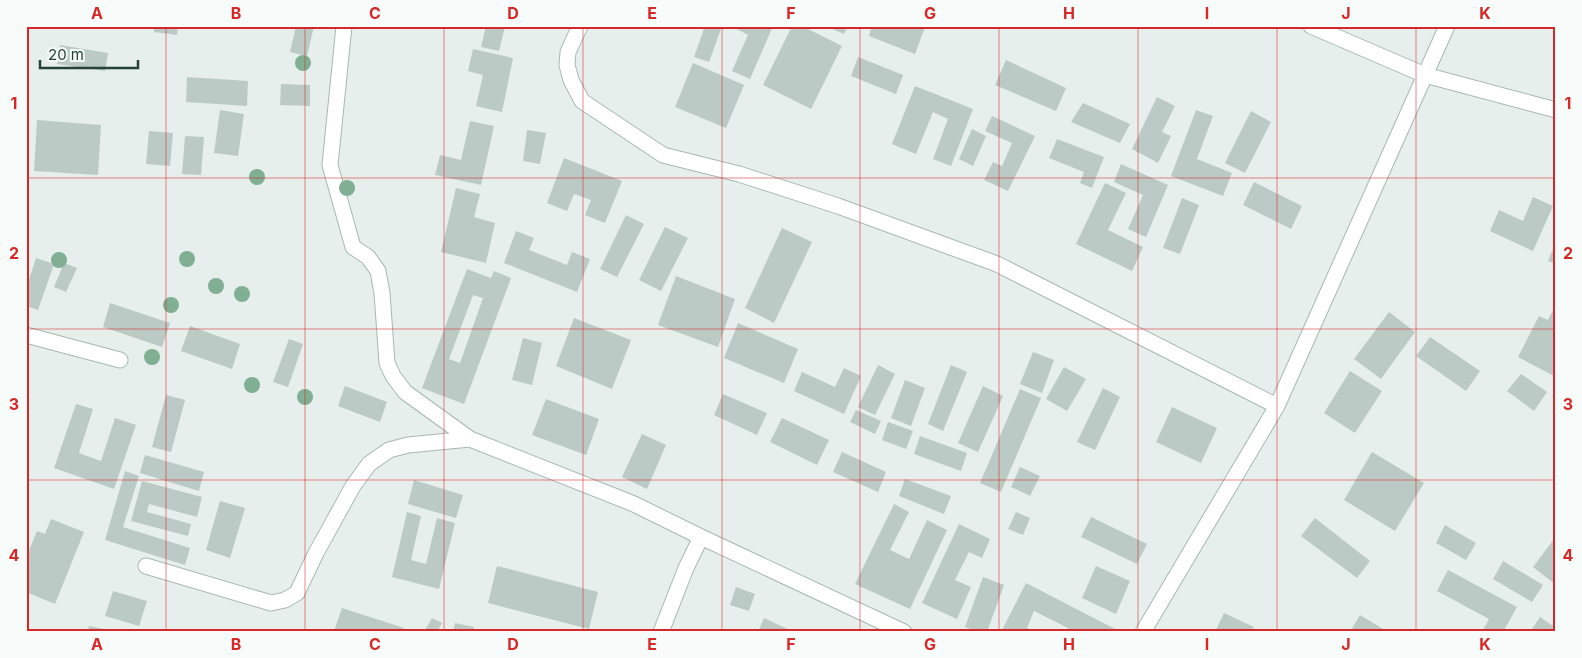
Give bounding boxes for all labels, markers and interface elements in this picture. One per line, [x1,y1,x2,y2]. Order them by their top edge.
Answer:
text: A [91,3,103,23]
text: B [231,3,241,23]
text: C [369,3,381,23]
text: D [507,3,519,23]
text: E [647,3,657,23]
text: F [786,3,796,23]
text: G [924,3,936,23]
text: H [1063,3,1075,23]
text: I [1205,3,1209,23]
text: J [1341,3,1351,23]
text: K [1479,3,1491,23]
scale bar [40,38,138,70]
text: 20 m [48,45,84,64]
text: 1 [11,93,17,113]
text: 1 [1565,93,1571,113]
text: 2 [9,243,19,263]
text: 2 [1563,243,1573,263]
text: 3 [9,394,19,414]
text: 3 [1563,394,1573,414]
text: 4 [9,545,20,565]
text: 4 [1563,545,1574,565]
text: A [91,634,103,654]
text: B [231,634,241,654]
text: C [369,634,381,654]
text: D [507,634,519,654]
text: E [647,634,657,654]
text: F [786,634,796,654]
text: G [924,634,936,654]
text: H [1063,634,1075,654]
text: I [1205,634,1209,654]
text: J [1341,634,1351,654]
text: K [1479,634,1491,654]

